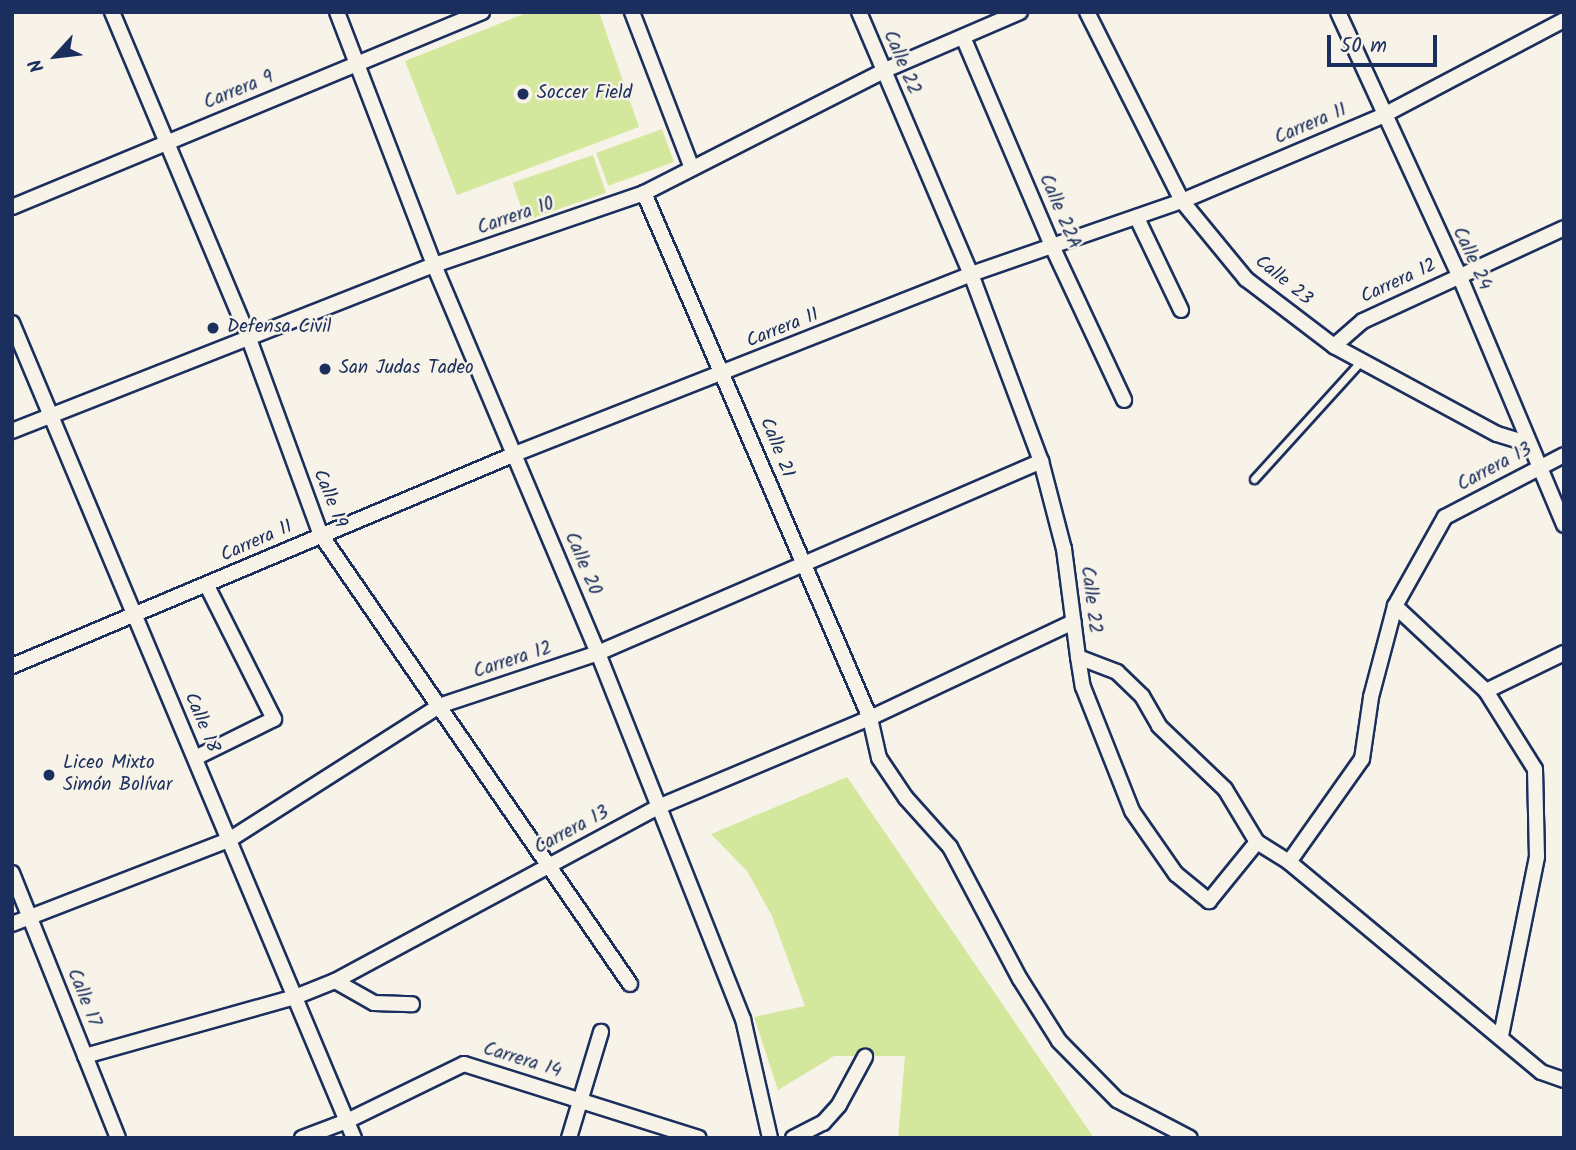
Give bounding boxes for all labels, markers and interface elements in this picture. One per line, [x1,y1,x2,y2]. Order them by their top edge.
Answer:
north arrow [21,21,91,91]
scale bar [1331,21,1441,65]
street label: Calle 22 [877,27,925,99]
text: 50 m [1340,30,1387,63]
text: N [21,53,53,78]
street label: Carrera 9 [201,67,277,115]
place label: Soccer Field [537,83,632,105]
marker: Soccer Field [515,86,531,102]
street label: Carrera 11 [1271,100,1351,150]
street label: Calle 22A [1033,171,1085,253]
street label: Carrera 10 [475,193,557,241]
street label: Calle 24 [1446,224,1496,294]
street label: Calle 23 [1250,251,1316,311]
street label: Carrera 12 [1357,255,1441,309]
street label: Carrera 11 [743,304,823,354]
place label: Defensa Civil [227,317,331,339]
marker: Defensa Civil [205,320,221,336]
place label: San Judas Tadeo [339,358,474,380]
marker: San Judas Tadeo [317,361,333,377]
street label: Calle 21 [754,415,798,481]
street label: Carrera 13 [1454,439,1536,497]
street label: Calle 19 [307,466,351,532]
street label: Carrera 11 [218,516,296,568]
street label: Calle 20 [559,529,605,599]
street label: Calle 22 [1075,565,1105,635]
street label: Carrera 12 [471,638,555,684]
street label: Calle 18 [178,689,224,757]
place label: Liceo Mixto Simón Bolívar [63,753,172,797]
marker: Liceo Mixto Simón Bolívar [41,767,57,783]
street label: Carrera 13 [531,802,613,860]
street label: Calle 17 [61,966,105,1030]
street label: Carrera 14 [480,1038,564,1084]

